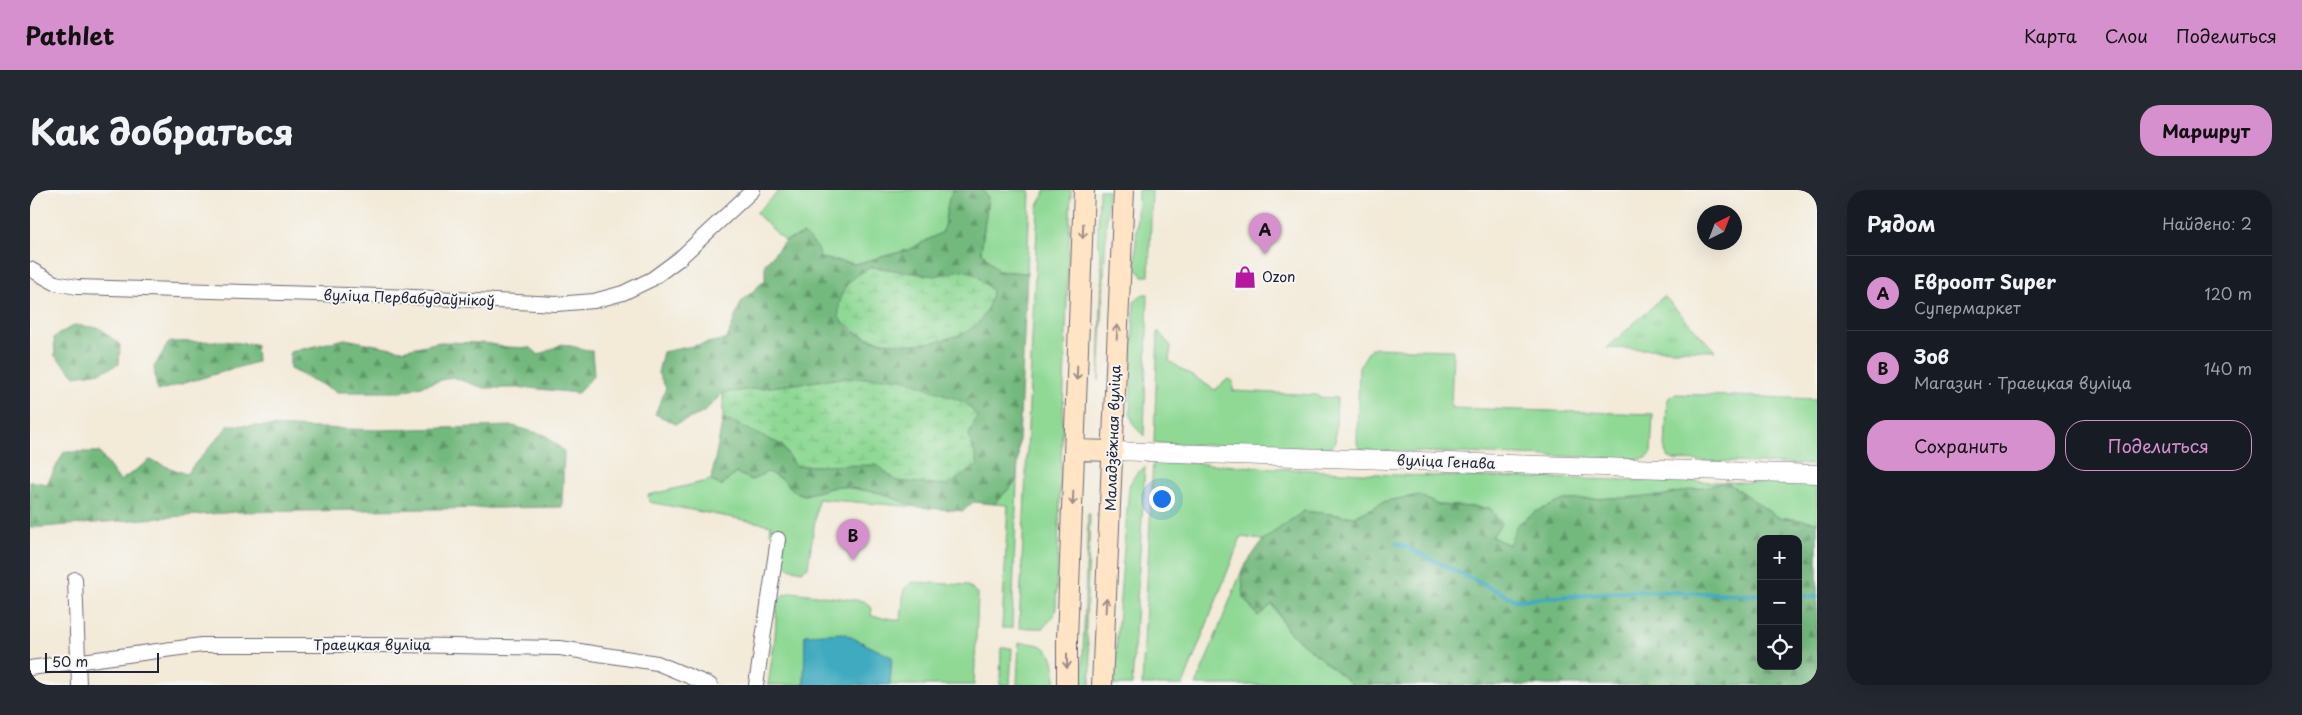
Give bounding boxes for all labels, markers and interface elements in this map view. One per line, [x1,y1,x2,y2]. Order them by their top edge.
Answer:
text: Pathlet [25,17,115,53]
text: Карта [2024,22,2077,49]
text: Слои [2105,22,2148,49]
text: Поделиться [2176,22,2277,49]
text: Как добраться [30,104,294,157]
button: Маршрут [2140,105,2272,156]
north arrow [1697,205,1742,250]
text: Рядом [1867,207,1935,239]
text: Найдено: 2 [2162,211,2252,235]
pin: A [1249,213,1281,254]
one-way arrow [1078,222,1087,238]
shop icon: Ozon [1232,264,1258,290]
place label: Ozon [1262,266,1295,287]
text: Евроопт Super [1914,267,2056,295]
text: A [1877,281,1889,305]
text: 120 m [2205,281,2252,305]
street label: вуліца Первабудаўнікоў [323,284,495,311]
text: Супермаркет [1914,295,2021,319]
one-way arrow [1113,324,1122,340]
text: Зов [1914,342,1949,370]
text: B [1878,356,1888,380]
text: 140 m [2204,356,2252,380]
one-way arrow [1073,364,1082,380]
street label: Маладзёжная вуліца [1099,364,1126,511]
text: Магазин · Траецкая вуліца [1914,370,2131,394]
button: Сохранить [1867,420,2055,471]
button: Поделиться [2065,420,2252,471]
street label: вуліца Генава [1396,449,1496,474]
your location [1149,486,1175,512]
one-way arrow [1069,490,1078,506]
pin: B [837,519,869,560]
map controls [1757,535,1802,670]
button: + [1757,535,1802,580]
button: − [1757,580,1802,625]
one-way arrow [1101,597,1110,613]
button: locate [1757,625,1802,670]
street label: Траецкая вуліца [313,634,431,655]
scale bar [45,650,159,673]
text: 50 m [52,651,88,672]
one-way arrow [1062,652,1072,669]

